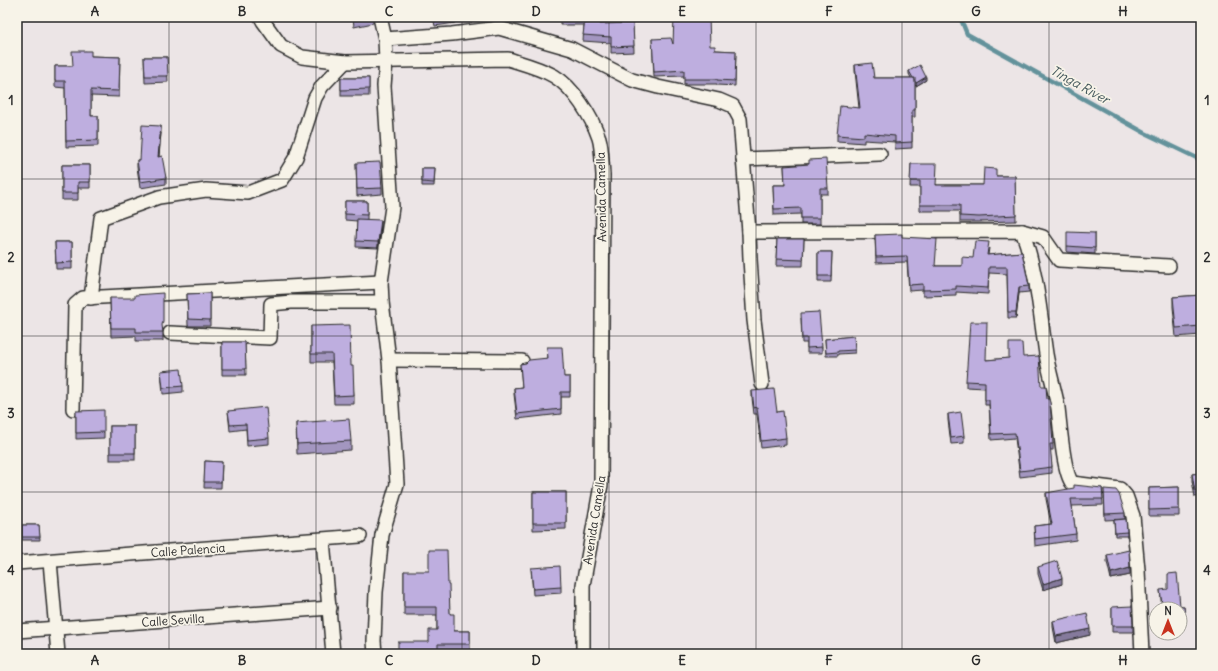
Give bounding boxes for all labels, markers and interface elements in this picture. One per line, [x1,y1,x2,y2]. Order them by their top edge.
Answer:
text: A [91,3,100,20]
text: B [238,3,247,20]
text: C [385,3,394,20]
text: D [531,3,541,20]
text: E [678,3,686,20]
text: F [825,3,833,20]
text: G [971,3,981,20]
text: H [1118,3,1128,20]
water label: Tinga River [1048,62,1114,109]
text: 1 [8,92,14,109]
text: 1 [1204,92,1210,109]
street label: Avenida Camella [593,152,609,242]
text: 2 [7,249,15,266]
text: 2 [1203,249,1211,266]
text: 3 [7,405,15,422]
text: 3 [1203,405,1211,422]
street label: Avenida Camella [580,474,608,566]
street label: Calle Palencia [150,540,226,560]
text: 4 [7,562,15,579]
text: 4 [1203,562,1211,579]
north arrow [1148,601,1188,641]
text: N [1164,604,1172,618]
street label: Calle Sevilla [141,610,205,630]
text: A [91,652,100,669]
text: B [238,652,247,669]
text: C [385,652,394,669]
text: D [531,652,541,669]
text: E [678,652,686,669]
text: F [825,652,833,669]
text: G [971,652,981,669]
text: H [1118,652,1128,669]

